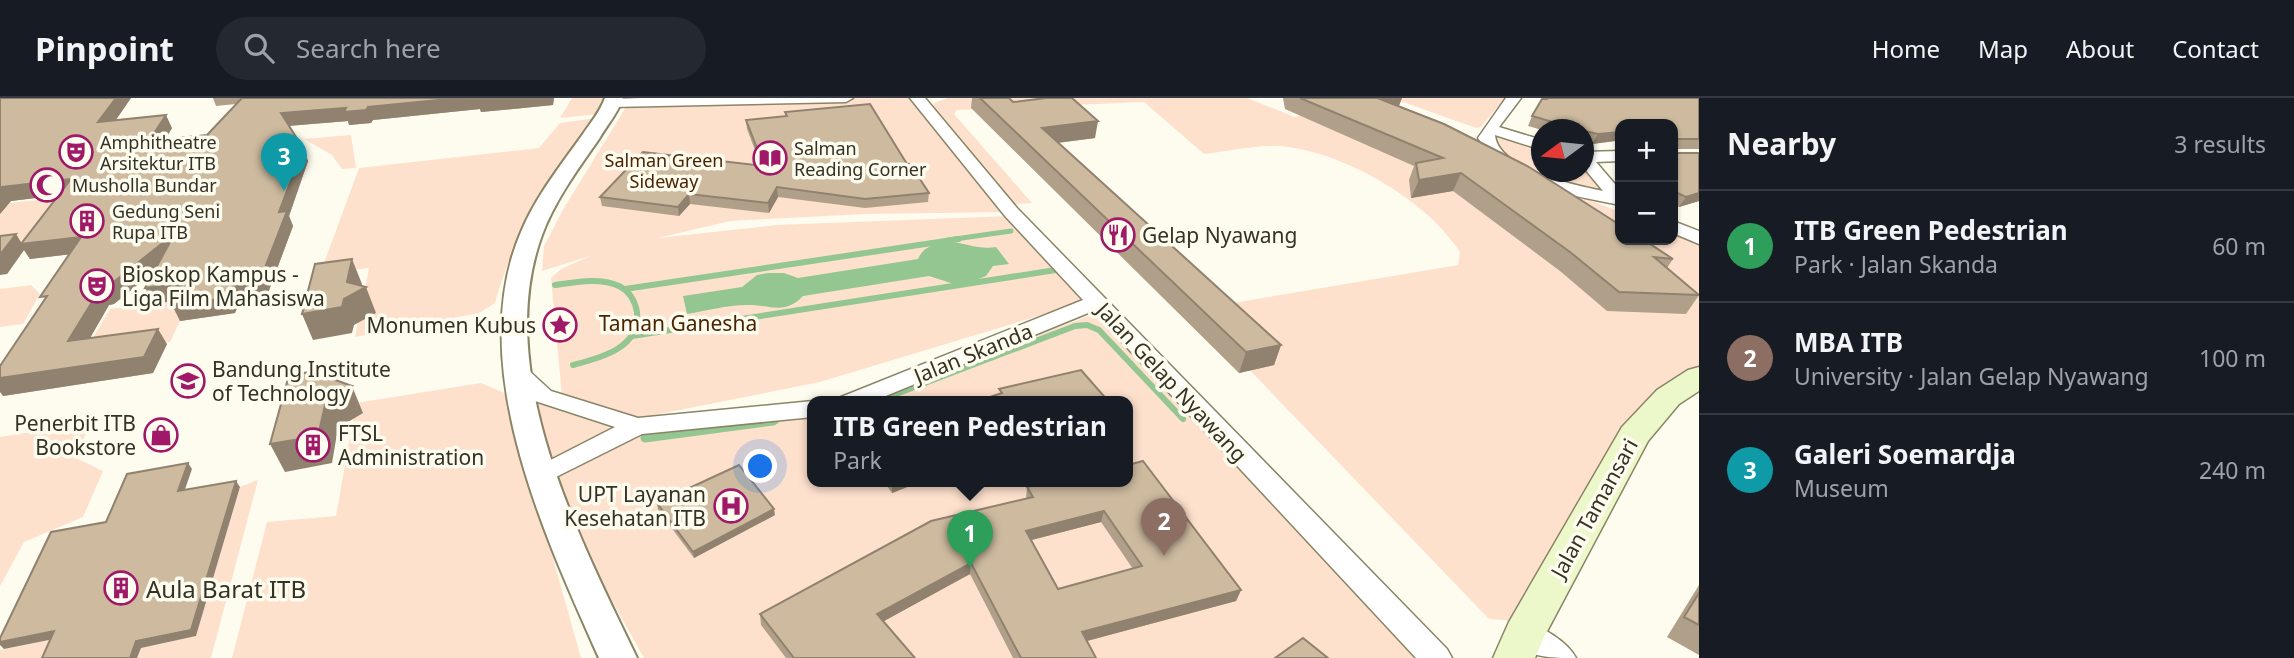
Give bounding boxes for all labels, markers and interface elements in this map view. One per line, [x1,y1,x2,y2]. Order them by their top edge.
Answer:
search box [216,17,706,80]
text: Pinpoint [35,26,174,71]
icon: search [240,29,278,67]
text: Search here [296,30,441,66]
text: Home [1872,32,1940,65]
text: Map [1978,32,2028,65]
text: About [2066,32,2134,65]
text: Contact [2172,32,2259,65]
north arrow [1531,119,1594,182]
map controls [1615,119,1678,245]
button: + [1615,119,1678,182]
text: Nearby [1727,123,1836,164]
text: 3 results [2174,128,2266,160]
place label: Amphitheatre Arsitektur ITB [100,130,217,175]
theatre icon: Amphitheatre Arsitektur ITB [57,133,95,171]
pin: 3 [261,133,307,191]
place label: Salman Reading Corner [794,136,927,181]
library icon: Salman Reading Corner [751,139,789,177]
park label: Salman Green Sideway [605,148,723,193]
mosque icon: Musholla Bundar [28,166,66,204]
place label: Musholla Bundar [72,173,217,197]
button: − [1615,182,1678,245]
place label: Gedung Seni Rupa ITB [112,199,220,244]
building icon: Gedung Seni Rupa ITB [68,202,106,240]
text: ITB Green Pedestrian [1794,212,2068,248]
restaurant icon: Gelap Nyawang [1099,216,1137,254]
place label: Gelap Nyawang [1142,221,1297,249]
text: 1 [1743,230,1757,262]
text: 60 m [2212,230,2266,262]
text: Park · Jalan Skanda [1794,248,1998,280]
place label: Bioskop Kampus - Liga Film Mahasiswa [122,260,325,312]
theatre icon: Bioskop Kampus - Liga Film Mahasiswa [78,267,116,305]
street label: Jalan Gelap Nyawang [1089,295,1253,468]
place icon: Monumen Kubus [541,306,579,344]
park label: Taman Ganesha [599,309,757,337]
place label: Monumen Kubus [366,311,536,339]
street label: Jalan Skanda [908,317,1036,390]
text: MBA ITB [1794,324,1903,360]
text: 2 [1743,342,1757,374]
text: 100 m [2199,342,2266,374]
place label: Bandung Institute of Technology [212,355,391,407]
text: University · Jalan Gelap Nyawang [1794,360,2149,392]
school or university icon: Bandung Institute of Technology [169,362,207,400]
popup [807,396,1133,487]
text: ITB Green Pedestrian [833,408,1107,444]
place label: Penerbit ITB Bookstore [14,409,136,461]
shop icon: Penerbit ITB Bookstore [142,416,180,454]
place label: FTSL Administration [338,419,484,471]
building icon: FTSL Administration [294,426,332,464]
street label: Jalan Tamansari [1543,433,1644,584]
text: Galeri Soemardja [1794,436,2016,472]
text: Park [833,444,882,476]
your location [743,449,777,483]
text: 3 [1743,454,1757,486]
text: 240 m [2199,454,2266,486]
text: Museum [1794,472,1889,504]
place label: UPT Layanan Kesehatan ITB [564,480,706,532]
hospital icon: UPT Layanan Kesehatan ITB [712,487,750,525]
pin: 2 [1141,498,1187,556]
pin: 1 [947,510,993,568]
building icon: Aula Barat ITB [102,569,140,607]
place label: Aula Barat ITB [146,572,306,605]

